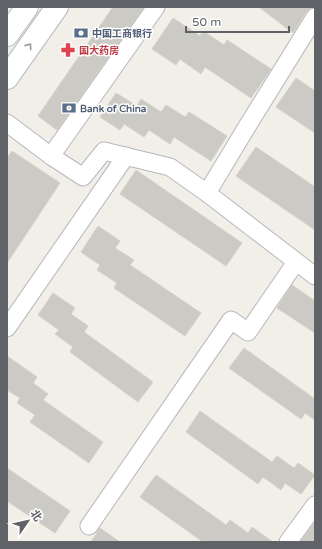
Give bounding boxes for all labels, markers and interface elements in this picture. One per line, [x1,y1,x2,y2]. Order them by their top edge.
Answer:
scale bar [186,8,289,34]
text: 50 m [192,15,221,29]
bank icon: 中国工商银行 [73,25,89,41]
place label: 中国工商银行 [92,28,152,40]
pharmacy icon: 国大药房 [60,42,76,58]
one-way arrow [25,43,32,50]
place label: 国大药房 [79,45,119,57]
bank icon: Bank of China [61,100,77,116]
place label: Bank of China [80,103,147,115]
north arrow [8,501,48,541]
text: 北 [27,507,44,524]

